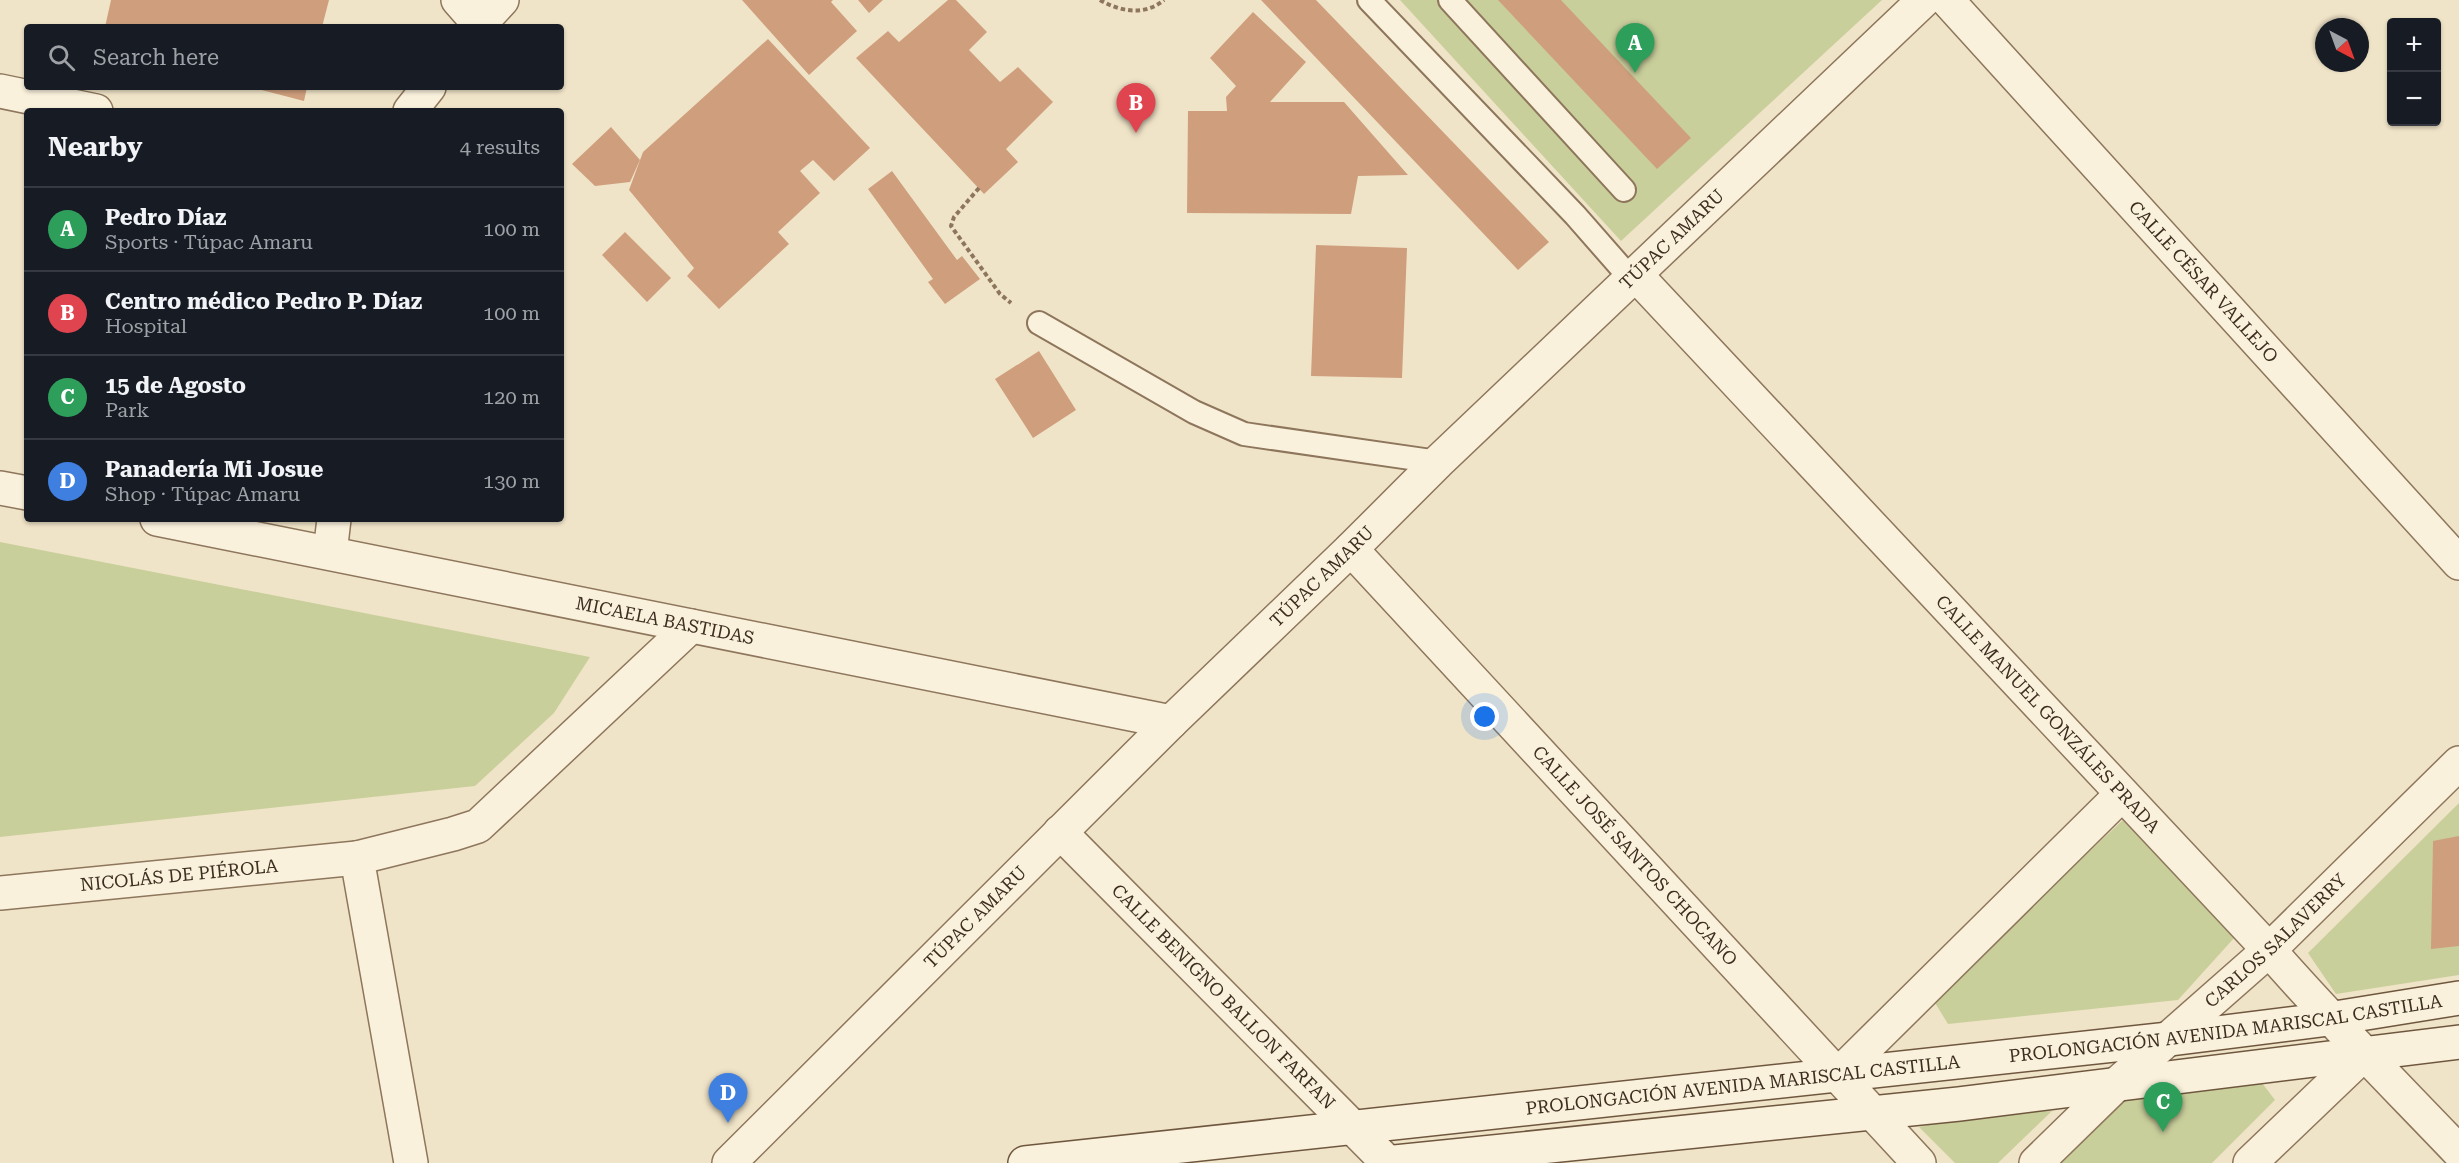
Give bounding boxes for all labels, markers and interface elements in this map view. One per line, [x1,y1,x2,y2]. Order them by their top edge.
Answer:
north arrow [2315,18,2369,72]
map controls [2387,18,2441,126]
button: + [2387,18,2441,72]
pin: A [1616,23,1654,73]
search box [24,24,564,90]
icon: search [45,41,78,74]
text: Search here [93,45,219,70]
button: − [2387,72,2441,126]
pin: B [1116,84,1156,133]
text: Nearby [48,132,142,162]
text: 4 results [460,135,540,159]
street label: TÚPAC AMARU [1615,185,1728,294]
street label: CALLE CÉSAR VALLEJO [2125,196,2283,367]
text: Pedro Díaz [105,205,226,230]
text: A [60,217,75,241]
text: 100 m [483,217,540,241]
text: Sports · Túpac Amaru [105,230,313,254]
text: Centro médico Pedro P. Díaz [105,289,422,314]
text: B [60,301,75,325]
text: 100 m [483,301,540,325]
text: Hospital [105,314,187,338]
text: 15 de Agosto [105,373,246,398]
text: C [61,385,75,409]
text: 120 m [483,385,540,409]
text: Park [105,398,149,422]
text: Panadería Mi Josue [105,457,323,482]
text: D [59,469,76,493]
text: 130 m [483,469,540,493]
text: Shop · Túpac Amaru [105,482,300,506]
street label: TÚPAC AMARU [1265,521,1378,631]
street label: CALLE MANUEL GONZÁLES PRADA [1932,591,2165,837]
street label: MICAELA BASTIDAS [574,592,756,648]
your location [1470,702,1499,731]
street label: CALLE JOSÉ SANTOS CHOCANO [1528,741,1742,970]
street label: NICOLÁS DE PIÉROLA [79,855,279,895]
street label: TÚPAC AMARU [919,861,1031,972]
street label: CARLOS SALAVERRY [2200,868,2351,1012]
street label: CALLE BENIGNO BALLON FARFAN [1108,880,1340,1113]
street label: PROLONGACIÓN AVENIDA MARISCAL CASTILLA [2008,990,2444,1066]
street label: PROLONGACIÓN AVENIDA MARISCAL CASTILLA [1525,1051,1961,1119]
pin: D [708,1074,748,1123]
pin: C [2144,1082,2182,1132]

